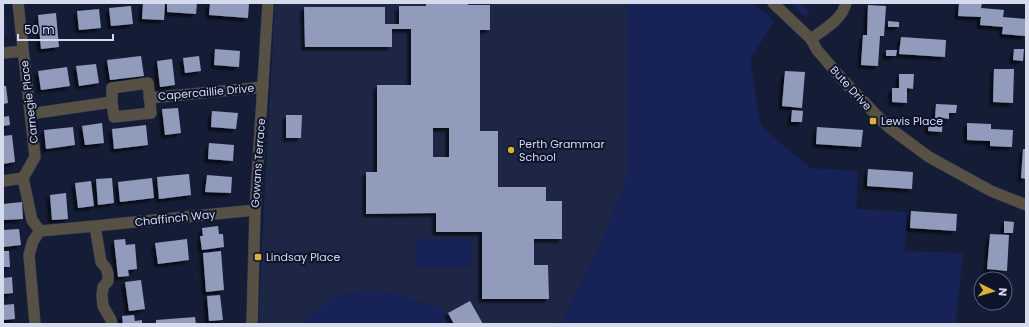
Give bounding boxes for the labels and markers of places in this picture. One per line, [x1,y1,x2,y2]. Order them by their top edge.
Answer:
place label: Lewis Place [881,113,943,129]
marker: Lewis Place [868,116,878,126]
place label: Perth Grammar School [519,136,605,165]
marker: Perth Grammar School [506,145,516,155]
place label: Lindsay Place [266,249,340,265]
marker: Lindsay Place [253,252,263,262]

